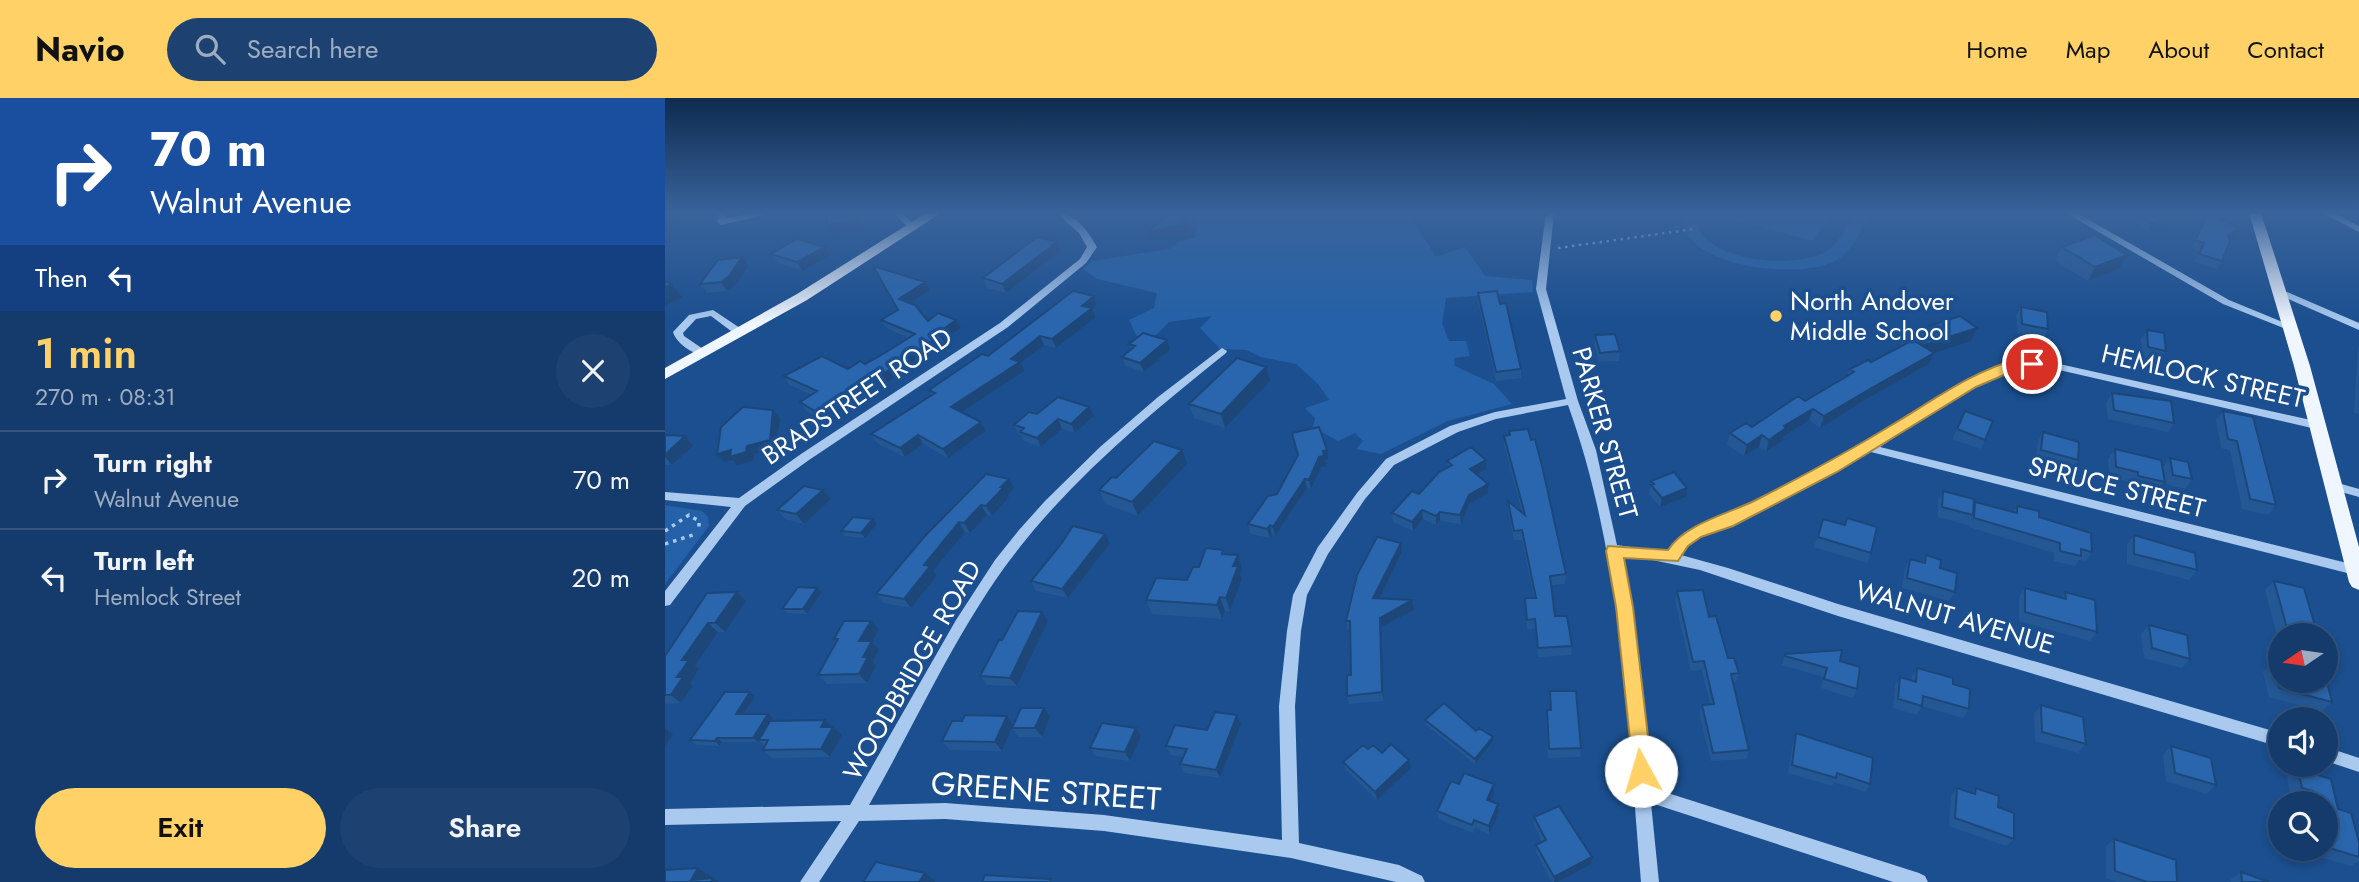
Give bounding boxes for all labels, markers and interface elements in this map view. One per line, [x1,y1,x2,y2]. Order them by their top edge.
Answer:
search box [167,18,657,81]
text: Navio [35,26,125,73]
icon: search [191,30,229,68]
text: Search here [247,30,378,68]
text: Home [1966,32,2028,67]
text: Map [2066,32,2110,67]
text: About [2148,32,2209,67]
text: Contact [2247,32,2324,67]
text: 70 m [150,114,267,184]
icon: right [35,126,126,217]
text: Walnut Avenue [150,179,352,225]
text: Then [35,259,88,297]
icon: left [102,259,140,297]
place label: North Andover Middle School [1790,282,1954,350]
marker: North Andover Middle School [1768,308,1784,324]
street label: BRADSTREET ROAD [754,318,960,474]
text: 1 min [35,323,137,384]
button: close [556,334,630,408]
pin [2002,334,2062,394]
street label: HEMLOCK STREET [2098,334,2308,418]
street label: PARKER STREET [1562,343,1648,523]
icon: arrive [2013,345,2051,383]
text: 270 m · 08:31 [35,380,176,414]
text: Turn right [94,444,212,482]
street label: SPRUCE STREET [2025,447,2209,527]
icon: right [35,461,73,499]
text: 70 m [573,461,630,499]
text: Walnut Avenue [94,482,239,516]
text: Turn left [94,542,194,580]
street label: WOODBRIDGE ROAD [833,553,991,787]
icon: left [35,559,73,597]
text: 20 m [572,559,630,597]
street label: WALNUT AVENUE [1851,570,2059,664]
text: Hemlock Street [94,580,241,614]
north arrow [2268,623,2338,693]
map controls [2268,623,2338,861]
button: sound [2268,707,2338,777]
position arrow [1604,734,1678,808]
street label: GREENE STREET [930,760,1163,822]
button: Exit [35,788,326,868]
button: Share [340,788,630,868]
button: search [2268,791,2338,861]

